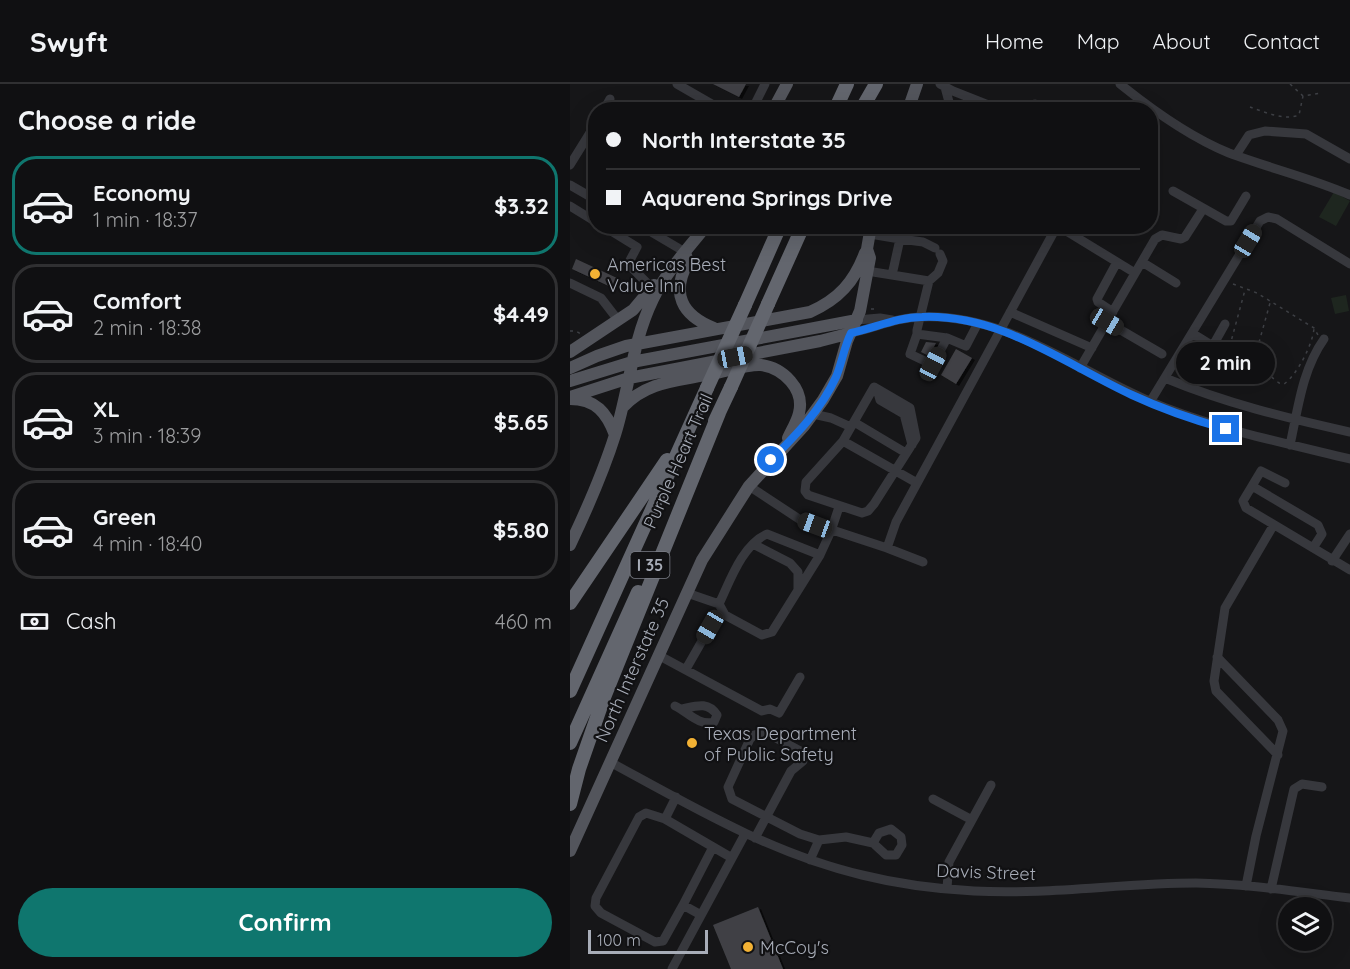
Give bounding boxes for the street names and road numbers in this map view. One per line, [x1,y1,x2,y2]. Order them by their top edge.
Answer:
street label: Purple Heart Trail [638,390,718,532]
road number: I 35 [630,552,670,578]
street label: North Interstate 35 [590,594,674,746]
street label: Davis Street [936,859,1036,885]

